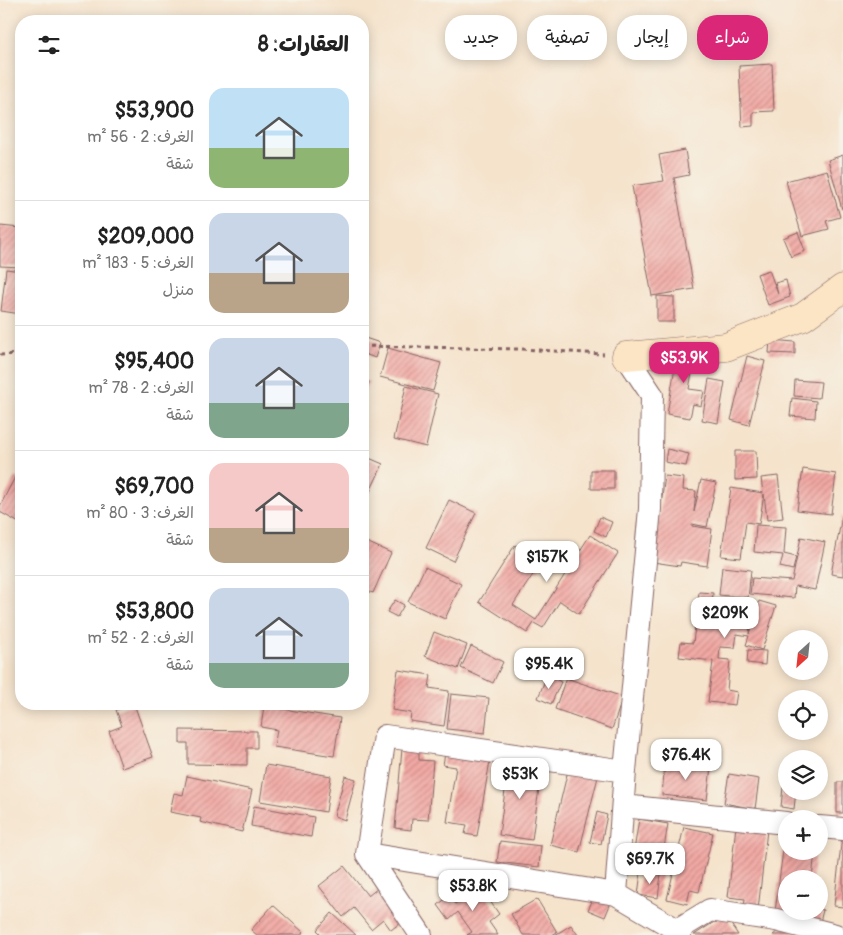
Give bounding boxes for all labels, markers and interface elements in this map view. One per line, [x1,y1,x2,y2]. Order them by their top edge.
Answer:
chip: جديد [445,15,517,60]
chip: تصفية [527,15,607,60]
chip: إيجار [617,15,687,60]
chip: شراء [697,15,768,60]
icon: filters [35,31,63,59]
text: العقارات: 8 [258,31,349,58]
text: $53,900 [115,97,194,124]
icon: home [249,108,309,168]
text: الغرف: 2 · 56 m² [87,127,194,147]
text: شقة [166,154,194,174]
text: $209,000 [97,223,194,250]
icon: home [249,233,309,293]
text: الغرف: 5 · 183 m² [82,253,194,273]
text: منزل [162,280,194,300]
pin: $53.9K [643,342,725,384]
text: $95,400 [114,348,194,375]
text: $53.9K [660,348,708,368]
icon: home [249,358,309,418]
text: الغرف: 2 · 78 m² [89,378,194,398]
text: شقة [166,405,194,425]
text: $69,700 [114,473,194,500]
icon: home [249,483,309,543]
text: الغرف: 3 · 80 m² [86,503,194,523]
text: شقة [166,530,194,550]
pin: $157K [512,540,582,583]
text: $157K [526,547,568,567]
pin: $209K [690,596,760,639]
text: $53,800 [115,598,194,625]
text: $209K [702,603,748,623]
icon: home [249,608,309,668]
text: الغرف: 2 · 52 m² [87,628,194,648]
north arrow [778,630,828,680]
map controls [778,630,828,920]
pin: $95.4K [508,648,590,690]
text: $95.4K [525,654,573,674]
text: شقة [166,655,194,675]
button: locate [778,690,828,740]
pin: $76.4K [645,738,727,781]
text: $76.4K [662,745,710,765]
button: layers [778,750,828,800]
pin: $53K [490,758,550,800]
text: $53K [502,764,538,784]
button: + [778,810,828,860]
pin: $69.7K [609,842,691,885]
text: $69.7K [626,849,674,869]
pin: $53.8K [432,870,514,912]
button: − [778,870,828,920]
text: $53.8K [449,876,497,896]

